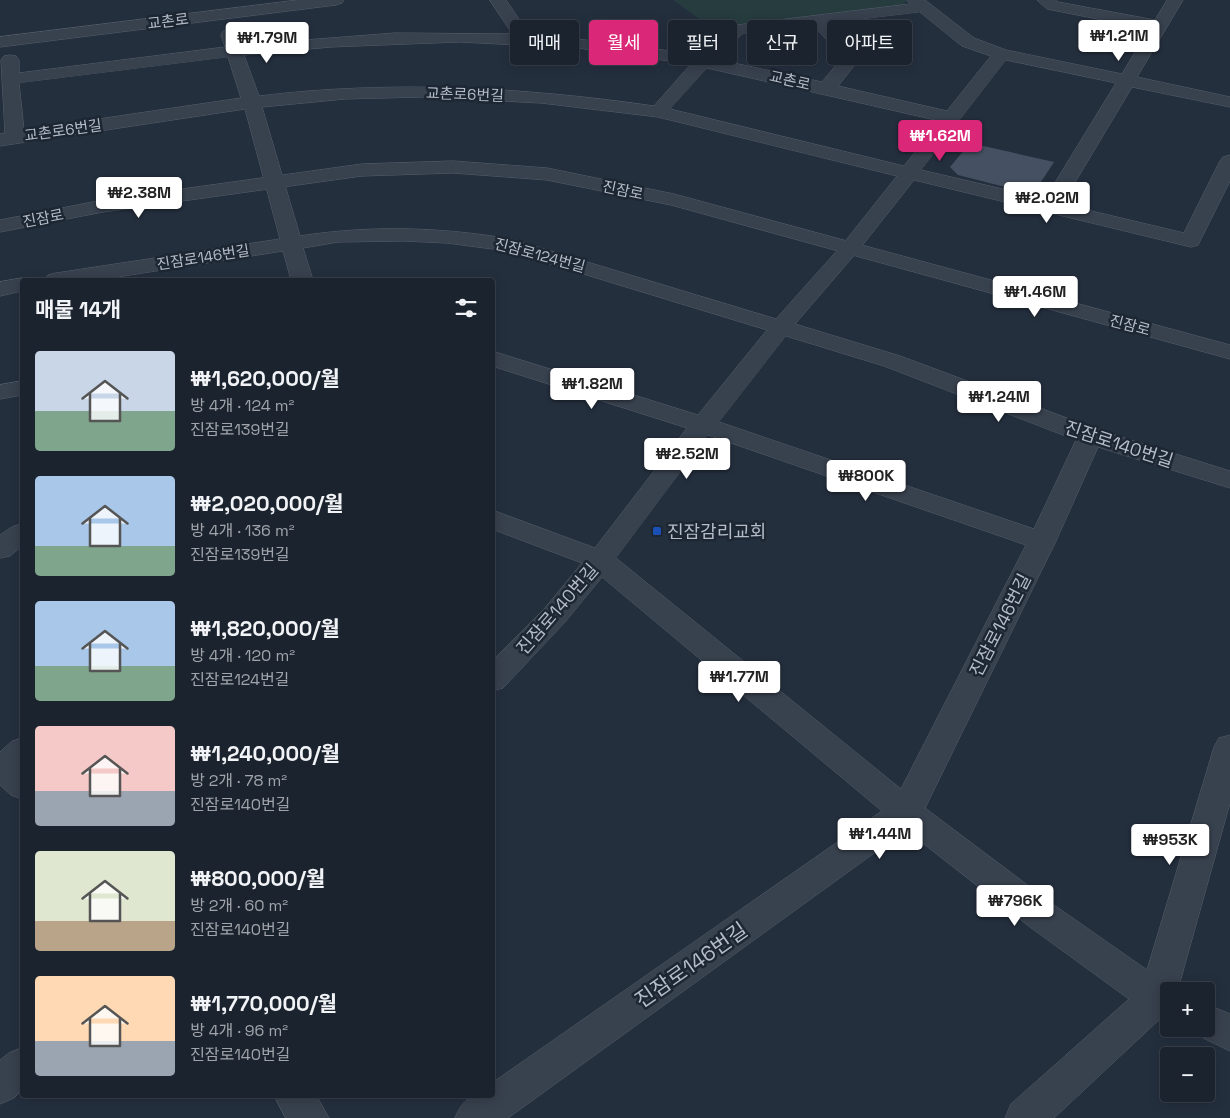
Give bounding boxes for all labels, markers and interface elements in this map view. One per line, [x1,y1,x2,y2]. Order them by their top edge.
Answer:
street label: 교촌로 [146,9,190,33]
chip: 매매 [510,20,579,65]
chip: 월세 [589,20,658,65]
chip: 필터 [668,20,737,65]
chip: 신규 [747,20,817,65]
chip: 아파트 [827,20,912,65]
pin: ₩1.21M [1078,20,1160,62]
pin: ₩1.79M [226,22,308,64]
text: ₩1.21M [1089,25,1149,46]
text: ₩1.79M [237,27,297,48]
street label: 교촌로 [768,66,812,94]
street label: 교촌로6번길 [426,83,504,105]
street label: 교촌로6번길 [23,115,103,145]
pin: ₩1.62M [899,120,981,162]
text: ₩1.62M [909,125,971,146]
pin: ₩2.38M [98,176,180,219]
street label: 진잠로 [601,176,645,204]
text: ₩2.38M [107,182,171,203]
pin: ₩2.02M [1006,182,1088,224]
text: ₩2.02M [1015,187,1079,208]
street label: 진잠로 [21,205,65,231]
street label: 진잠로124번길 [493,234,587,276]
street label: 진잠로146번길 [155,240,251,274]
pin: ₩1.46M [994,276,1076,318]
text: ₩1.46M [1004,281,1066,302]
icon: filters [452,294,480,322]
text: 매물 14개 [35,296,121,323]
street label: 진잠로 [1108,310,1152,340]
text: ₩1,620,000/월 [190,365,340,392]
pin: ₩1.82M [551,368,633,410]
icon: home [75,371,135,431]
text: ₩1.82M [561,373,623,394]
pin: ₩1.24M [958,380,1040,423]
text: ₩1.24M [968,386,1030,407]
text: 방 4개 · 124 m² [190,395,294,416]
street label: 진잠로140번길 [1062,416,1176,472]
text: 진잠로139번길 [190,419,290,440]
pin: ₩2.52M [646,438,728,480]
text: ₩2.52M [655,443,719,464]
pin: ₩800K [831,460,901,502]
text: ₩800K [838,465,894,486]
text: ₩2,020,000/월 [190,490,343,517]
icon: home [75,496,135,556]
text: 방 4개 · 136 m² [190,520,295,541]
place label: 진잠감리교회 [667,520,766,543]
marker: 진잠감리교회 [651,525,663,537]
text: 진잠로139번길 [190,544,290,565]
street label: 진잠로140번길 [511,559,603,659]
street label: 진잠로146번길 [964,570,1036,680]
text: ₩1,820,000/월 [190,615,340,642]
icon: home [75,621,135,681]
text: 방 4개 · 120 m² [190,645,295,666]
pin: ₩1.77M [698,660,780,703]
text: ₩1.77M [709,666,769,687]
text: 진잠로124번길 [190,669,289,690]
text: ₩1,240,000/월 [190,740,340,767]
icon: home [75,746,135,806]
text: 방 2개 · 78 m² [190,770,287,791]
text: 진잠로140번길 [190,794,291,815]
pin: ₩1.44M [839,818,921,860]
text: ₩1.44M [849,823,911,844]
pin: ₩953K [1135,824,1205,866]
text: ₩953K [1142,829,1198,850]
text: ₩800,000/월 [190,865,325,892]
icon: home [75,871,135,931]
pin: ₩796K [980,884,1050,927]
text: ₩796K [988,890,1042,911]
text: 방 2개 · 60 m² [190,895,288,916]
street label: 진잠로146번길 [629,916,753,1014]
text: 진잠로140번길 [190,919,291,940]
map controls [1160,982,1215,1102]
button: + [1160,982,1215,1037]
text: ₩1,770,000/월 [190,990,337,1017]
icon: home [75,996,135,1056]
text: 방 4개 · 96 m² [190,1020,288,1041]
text: 진잠로140번길 [190,1044,291,1065]
button: − [1160,1047,1215,1102]

